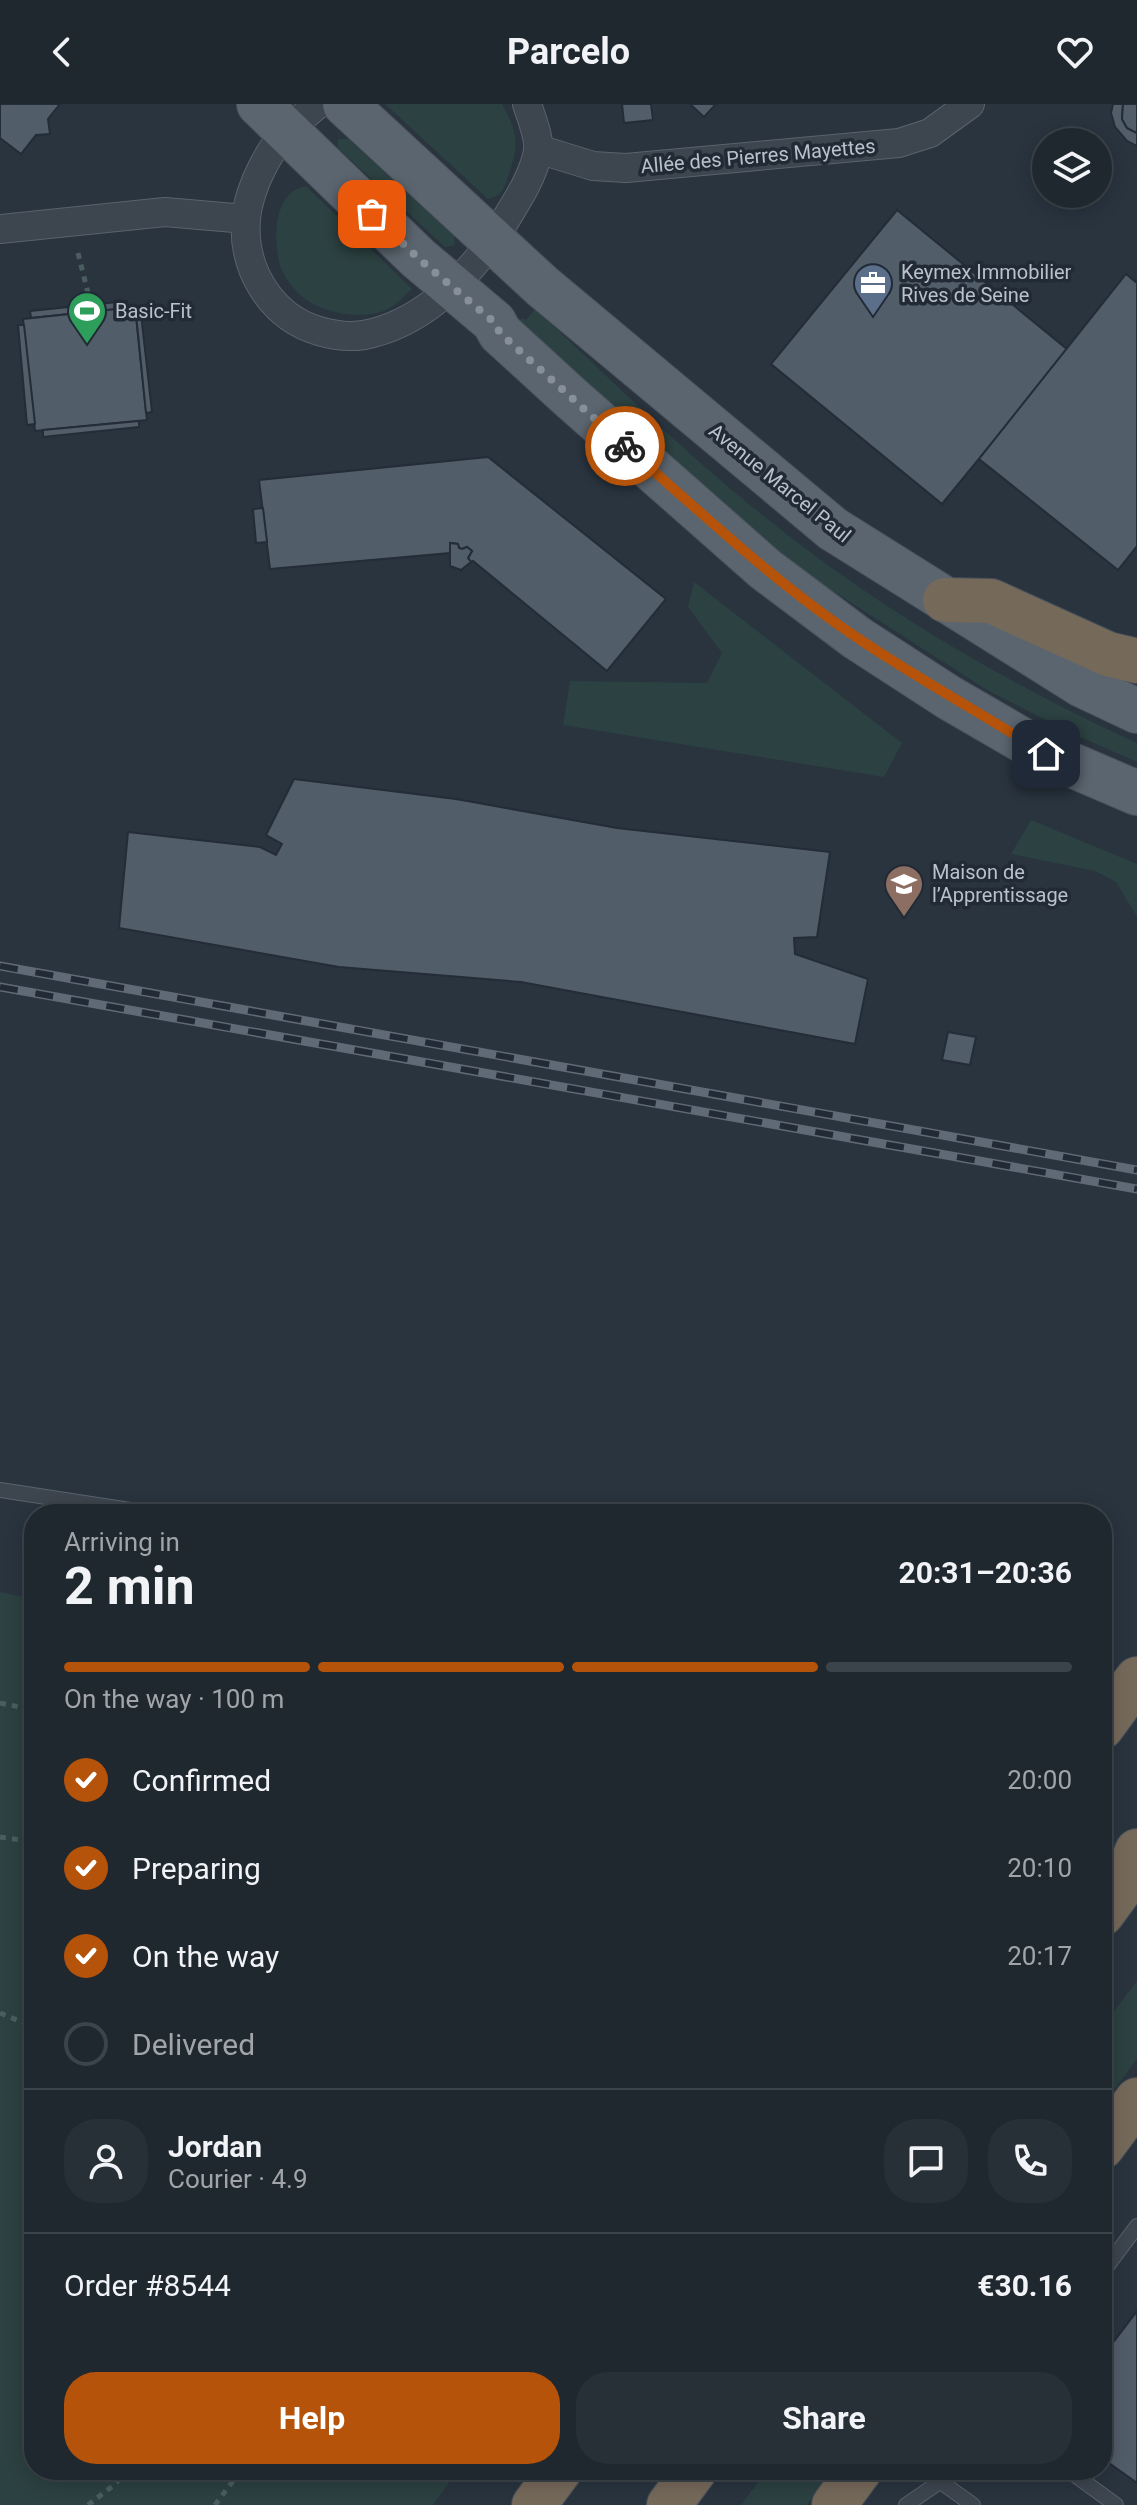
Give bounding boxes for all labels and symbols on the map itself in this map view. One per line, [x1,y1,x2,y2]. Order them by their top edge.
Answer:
street label: Allée des Pierres Mayettes [640,134,876,178]
pin [338,180,406,248]
place label: Keymex Immobilier Rives de Seine [901,260,1072,307]
office icon: Keymex Immobilier Rives de Seine [852,262,894,317]
sports icon: Basic-Fit [66,290,108,345]
place label: Basic-Fit [115,299,192,323]
courier [585,406,665,486]
street label: Avenue Marcel Paul [704,418,856,548]
pin [1012,720,1080,788]
place label: Maison de l’Apprentissage [932,860,1068,907]
school or university icon: Maison de l’Apprentissage [883,863,925,918]

